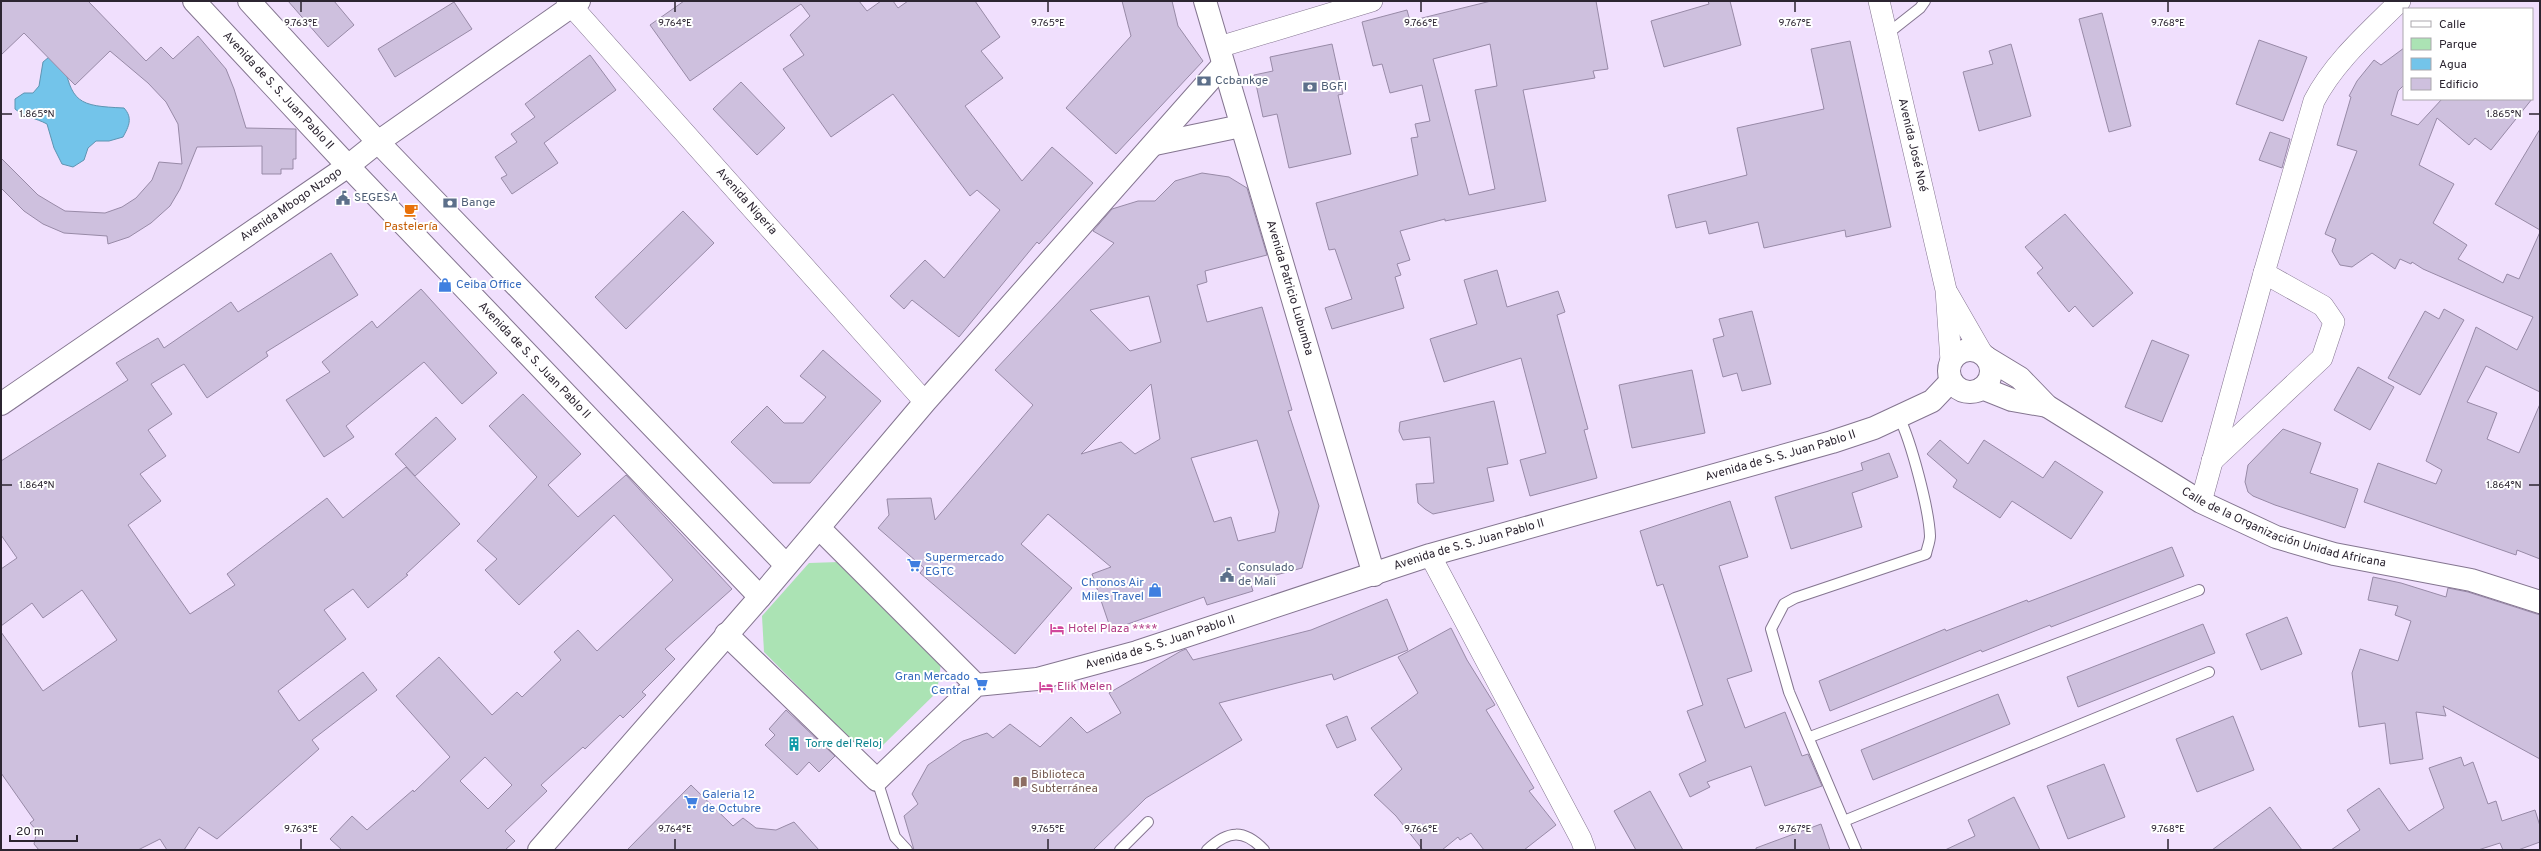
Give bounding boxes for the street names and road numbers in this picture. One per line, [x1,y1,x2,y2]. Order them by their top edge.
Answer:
street label: Avenida de S. S. Juan Pablo II [219,28,337,154]
street label: Avenida José Noé [1894,97,1931,194]
street label: Avenida Mbogo Nzogo [237,164,346,246]
street label: Avenida Nigeria [712,165,780,239]
street label: Avenida Patricio Lubumba [1262,218,1317,357]
street label: Avenida de S. S. Juan Pablo II [474,299,594,423]
street label: Avenida de S. S. Juan Pablo II [1703,427,1858,485]
street label: Calle de la Organización Unidad Africana [2178,484,2387,572]
street label: Avenida de S. S. Juan Pablo II [1392,515,1546,575]
street label: Avenida de S. S. Juan Pablo II [1083,612,1237,674]

